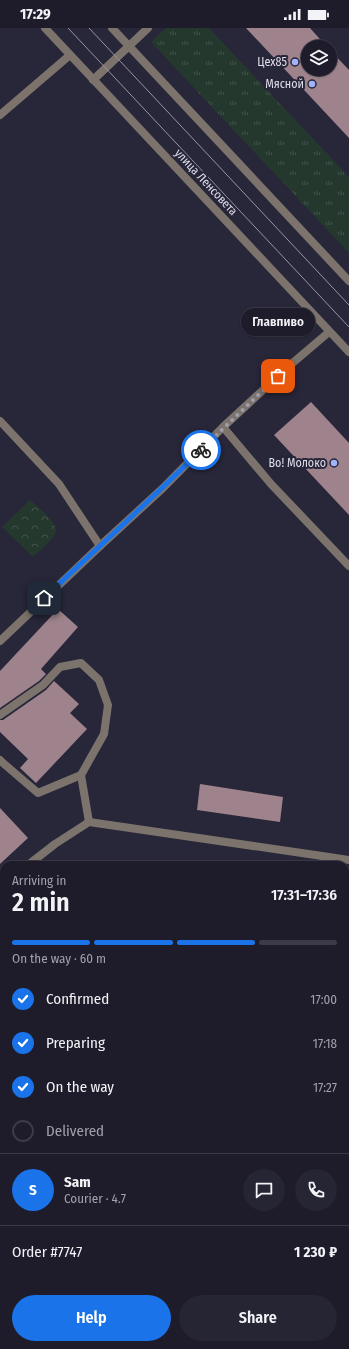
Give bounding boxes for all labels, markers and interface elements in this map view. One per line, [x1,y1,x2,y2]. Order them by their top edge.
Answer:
text: 17:29 [20,5,51,23]
map controls [301,40,337,76]
button: layers [301,40,337,76]
place label: Цех85 [257,55,287,69]
marker: Цех85 [290,57,300,67]
place label: Мясной [265,77,304,91]
marker: Мясной [307,79,317,89]
street label: улица Ленсовета [172,146,240,218]
callout: Главпиво [241,308,315,336]
text: Главпиво [252,314,304,329]
pin [261,359,295,393]
icon: bag [267,365,289,387]
courier [181,430,221,470]
icon: bike [190,439,212,461]
place label: Во! Молоко [269,456,326,470]
marker: Во! Молоко [329,458,339,468]
pin [27,581,61,615]
icon: home [33,587,55,609]
text: Arriving in [12,873,66,888]
text: 17:31–17:36 [271,886,337,904]
text: 2 min [12,887,70,918]
text: On the way · 60 m [12,951,106,966]
icon: check [12,988,34,1010]
text: Confirmed [46,990,109,1008]
text: 17:00 [310,992,337,1007]
icon: check [12,1032,34,1054]
text: Preparing [46,1034,105,1052]
text: 17:18 [313,1036,337,1051]
icon: check [12,1076,34,1098]
text: On the way [46,1078,114,1096]
text: 17:27 [313,1080,337,1095]
text: Delivered [46,1122,104,1140]
button: chat [243,1169,285,1211]
button: phone [295,1169,337,1211]
text: Sam [64,1173,91,1191]
text: S [29,1181,37,1199]
text: Courier · 4.7 [64,1191,126,1206]
text: Order #7747 [12,1243,82,1261]
text: 1 230 ₽ [294,1243,337,1261]
button: Help [12,1295,171,1341]
button: Share [179,1295,337,1341]

